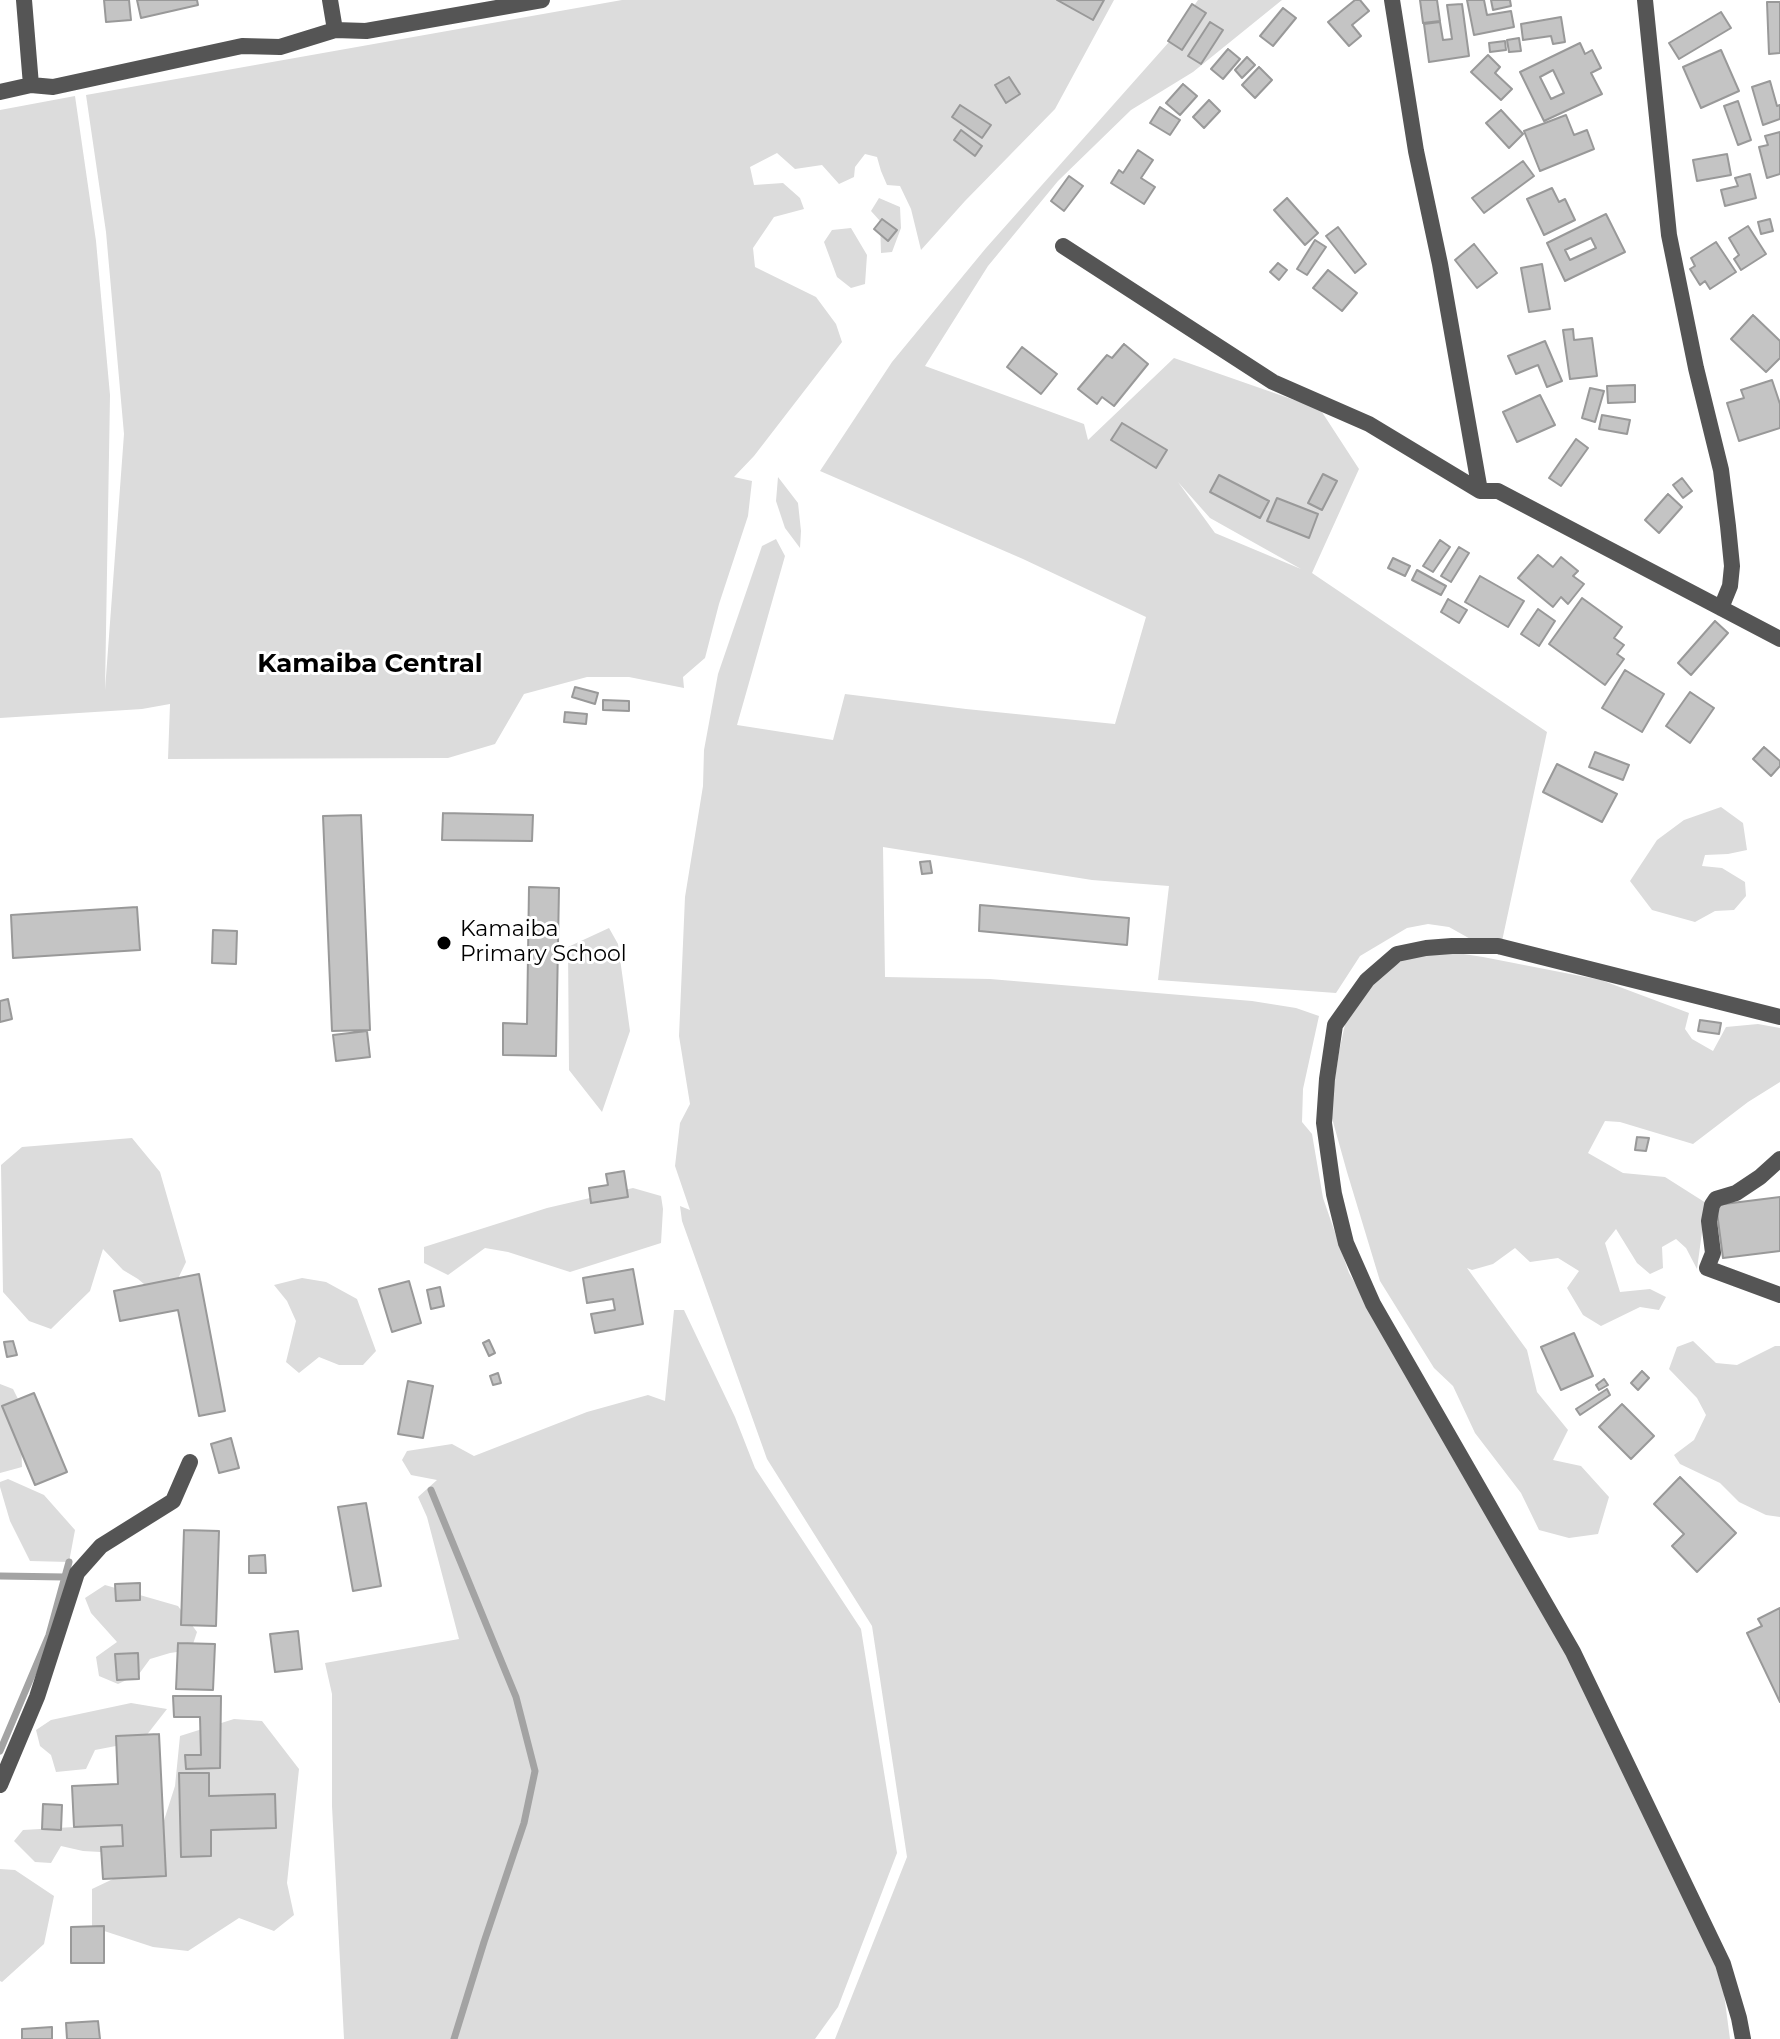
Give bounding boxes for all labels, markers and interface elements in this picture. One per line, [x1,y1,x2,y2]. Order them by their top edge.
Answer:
district label: Kamaiba Central [257,648,483,680]
place label: Kamaiba Primary School [460,917,627,968]
marker: Kamaiba Primary School [435,934,453,952]

